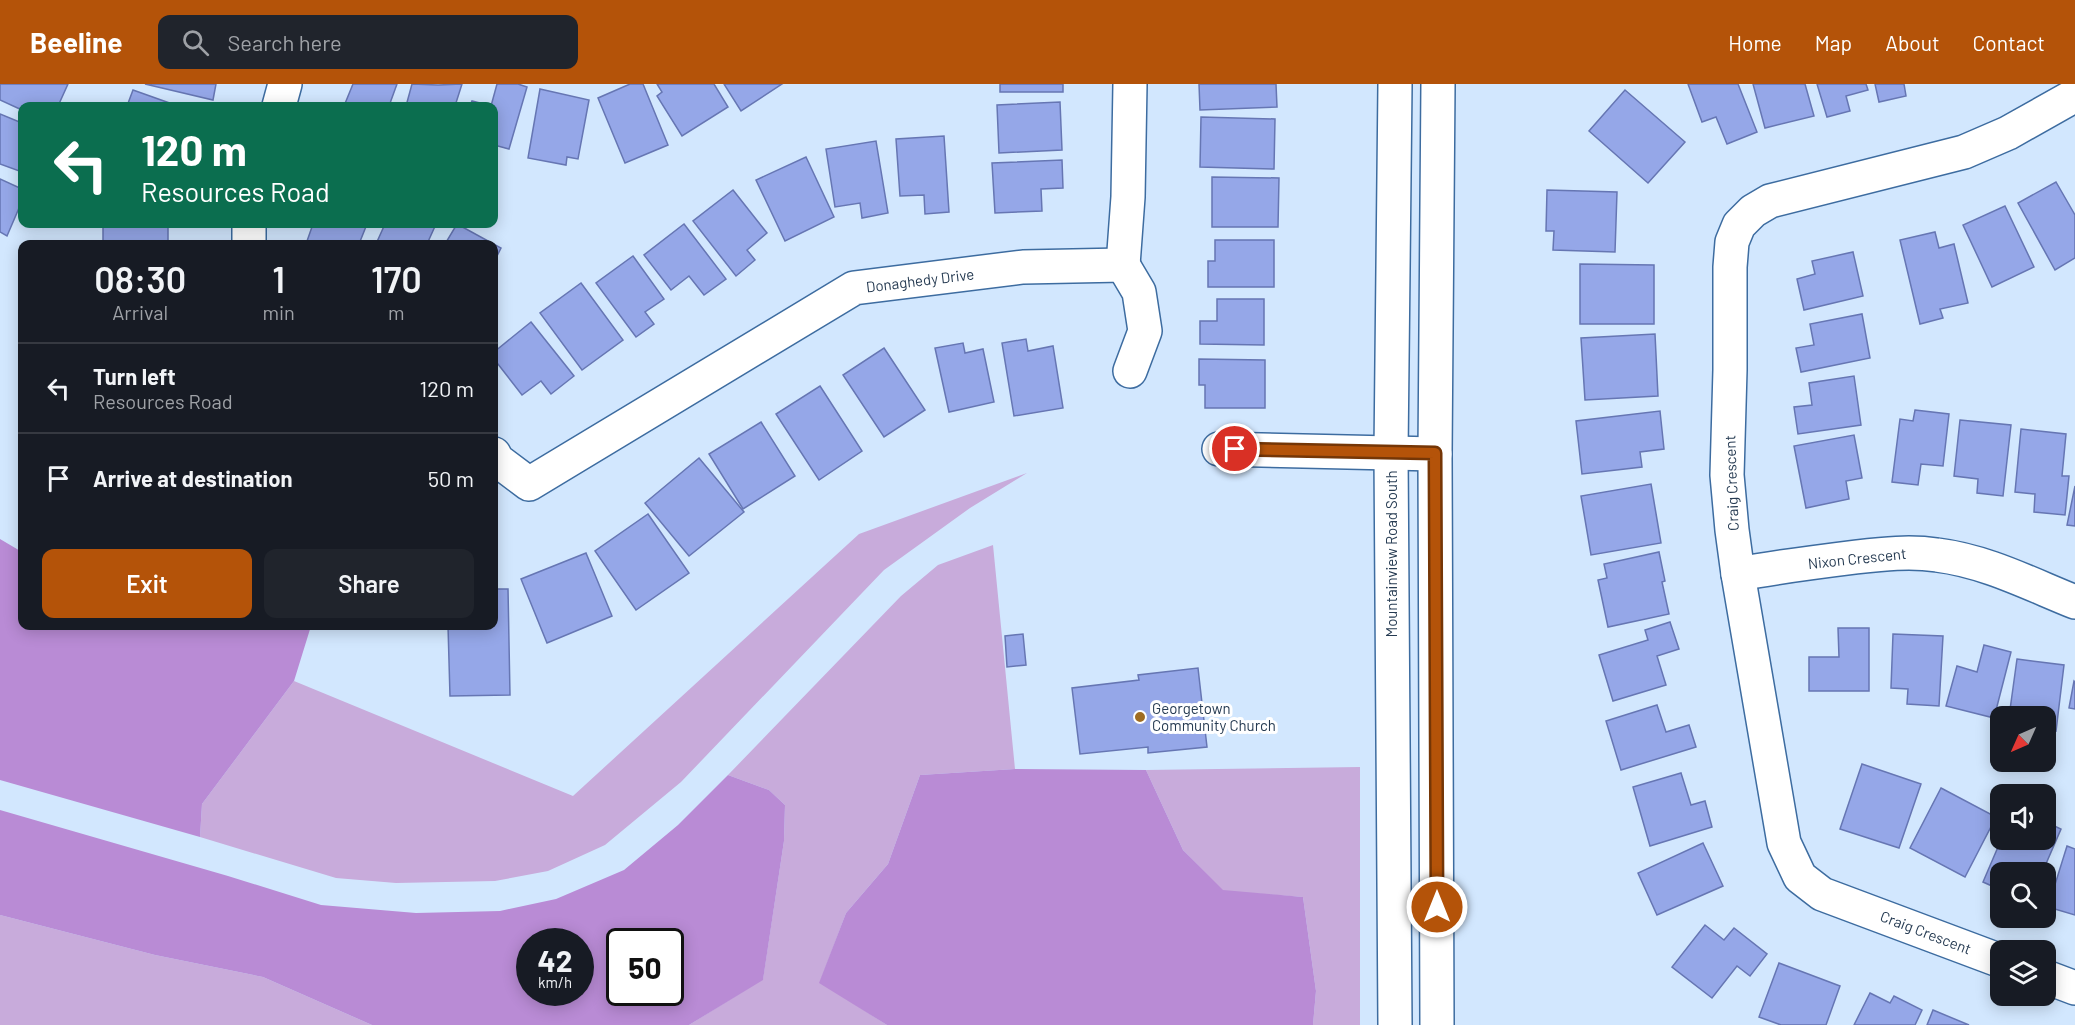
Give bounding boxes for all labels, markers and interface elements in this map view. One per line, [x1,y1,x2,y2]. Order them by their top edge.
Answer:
search box [158,15,578,69]
text: Beeline [30,25,122,59]
icon: search [179,26,212,59]
text: Search here [227,29,342,55]
text: Home [1728,30,1782,55]
text: Map [1815,30,1852,55]
text: About [1885,30,1940,55]
text: Contact [1973,30,2045,55]
text: 120 m [141,124,247,174]
icon: left [42,126,120,204]
text: Resources Road [141,175,330,207]
text: 08:30 [94,257,186,300]
text: 1 [272,257,285,300]
text: 170 [371,257,422,300]
street label: Donaghedy Drive [865,264,975,296]
text: Arrival [112,300,168,324]
text: min [262,300,295,324]
text: m [388,300,405,324]
text: Turn left [93,363,176,389]
icon: left [42,372,75,405]
text: 120 m [419,375,474,401]
text: Resources Road [93,389,233,413]
pin [1209,423,1260,474]
icon: arrive [1218,432,1251,465]
street label: Craig Crescent [1720,435,1742,531]
icon: arrive [42,462,75,495]
text: Arrive at destination [93,465,292,491]
text: 50 m [428,465,474,491]
street label: Mountainview Road South [1382,470,1400,638]
street label: Nixon Crescent [1807,544,1907,572]
button: Exit [42,549,252,618]
button: Share [264,549,474,618]
place label: Georgetown Community Church [1152,699,1276,734]
north arrow [1990,706,2056,772]
map controls [1990,706,2056,1006]
marker: Georgetown Community Church [1133,710,1147,724]
button: sound [1990,784,2056,850]
button: search [1990,862,2056,928]
position arrow [1405,875,1469,939]
street label: Craig Crescent [1878,906,1974,958]
speed limit sign: 50 [606,928,684,1006]
button: layers [1990,940,2056,1006]
text: 42 [538,942,572,978]
text: km/h [538,973,572,991]

